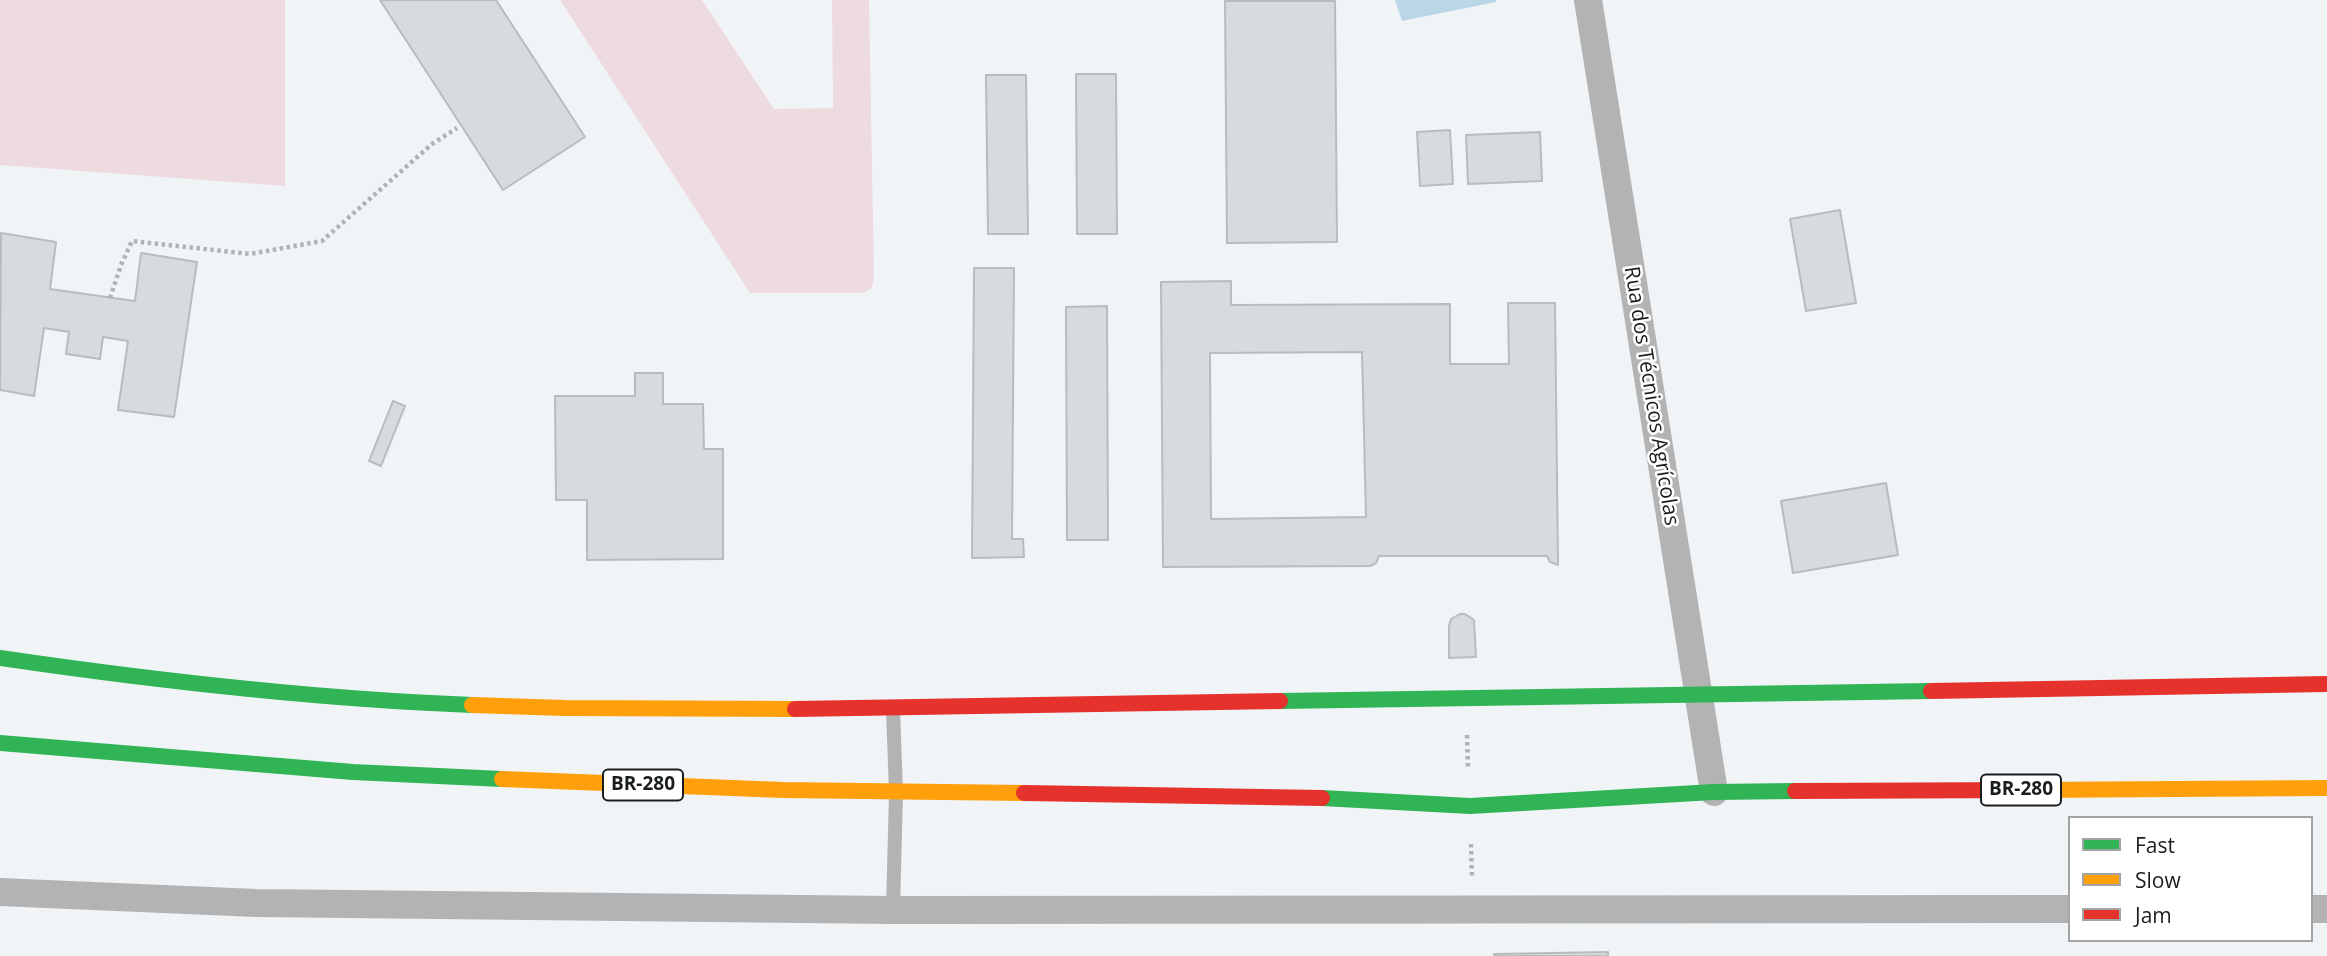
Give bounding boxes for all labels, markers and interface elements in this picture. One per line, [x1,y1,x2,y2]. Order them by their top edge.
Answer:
street label: Rua dos Técnicos Agrícolas [1618,265,1684,527]
road number: BR-280 [603,770,683,800]
road number: BR-280 [1981,775,2061,806]
legend [2068,816,2313,942]
text: Fast [2135,831,2175,859]
text: Slow [2135,866,2181,894]
text: Jam [2135,901,2172,929]

